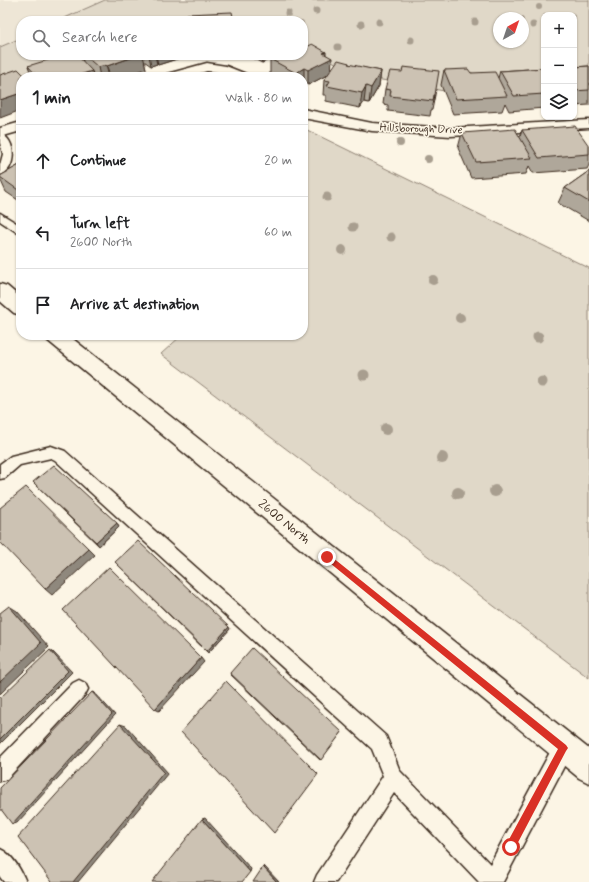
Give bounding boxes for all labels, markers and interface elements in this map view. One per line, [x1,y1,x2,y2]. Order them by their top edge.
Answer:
north arrow [493,12,529,48]
map controls [541,12,577,120]
button: + [541,12,577,48]
search box [16,16,308,60]
icon: search [30,27,52,49]
text: Search here [62,28,138,48]
button: − [541,48,577,84]
button: layers [541,84,577,120]
text: 1 min [32,87,71,109]
text: Walk · 80 m [225,90,292,107]
street label: Hillsborough Drive [379,121,463,137]
icon: ahead [32,150,54,172]
text: Continue [70,151,126,171]
text: 20 m [264,152,292,169]
text: Turn left [70,214,130,234]
icon: left [32,222,54,244]
text: 60 m [264,224,292,241]
text: 2600 North [70,234,132,251]
icon: arrive [32,294,54,316]
text: Arrive at destination [70,295,199,315]
street label: 2600 North [254,496,314,548]
route end [318,548,336,566]
route start [502,838,520,856]

